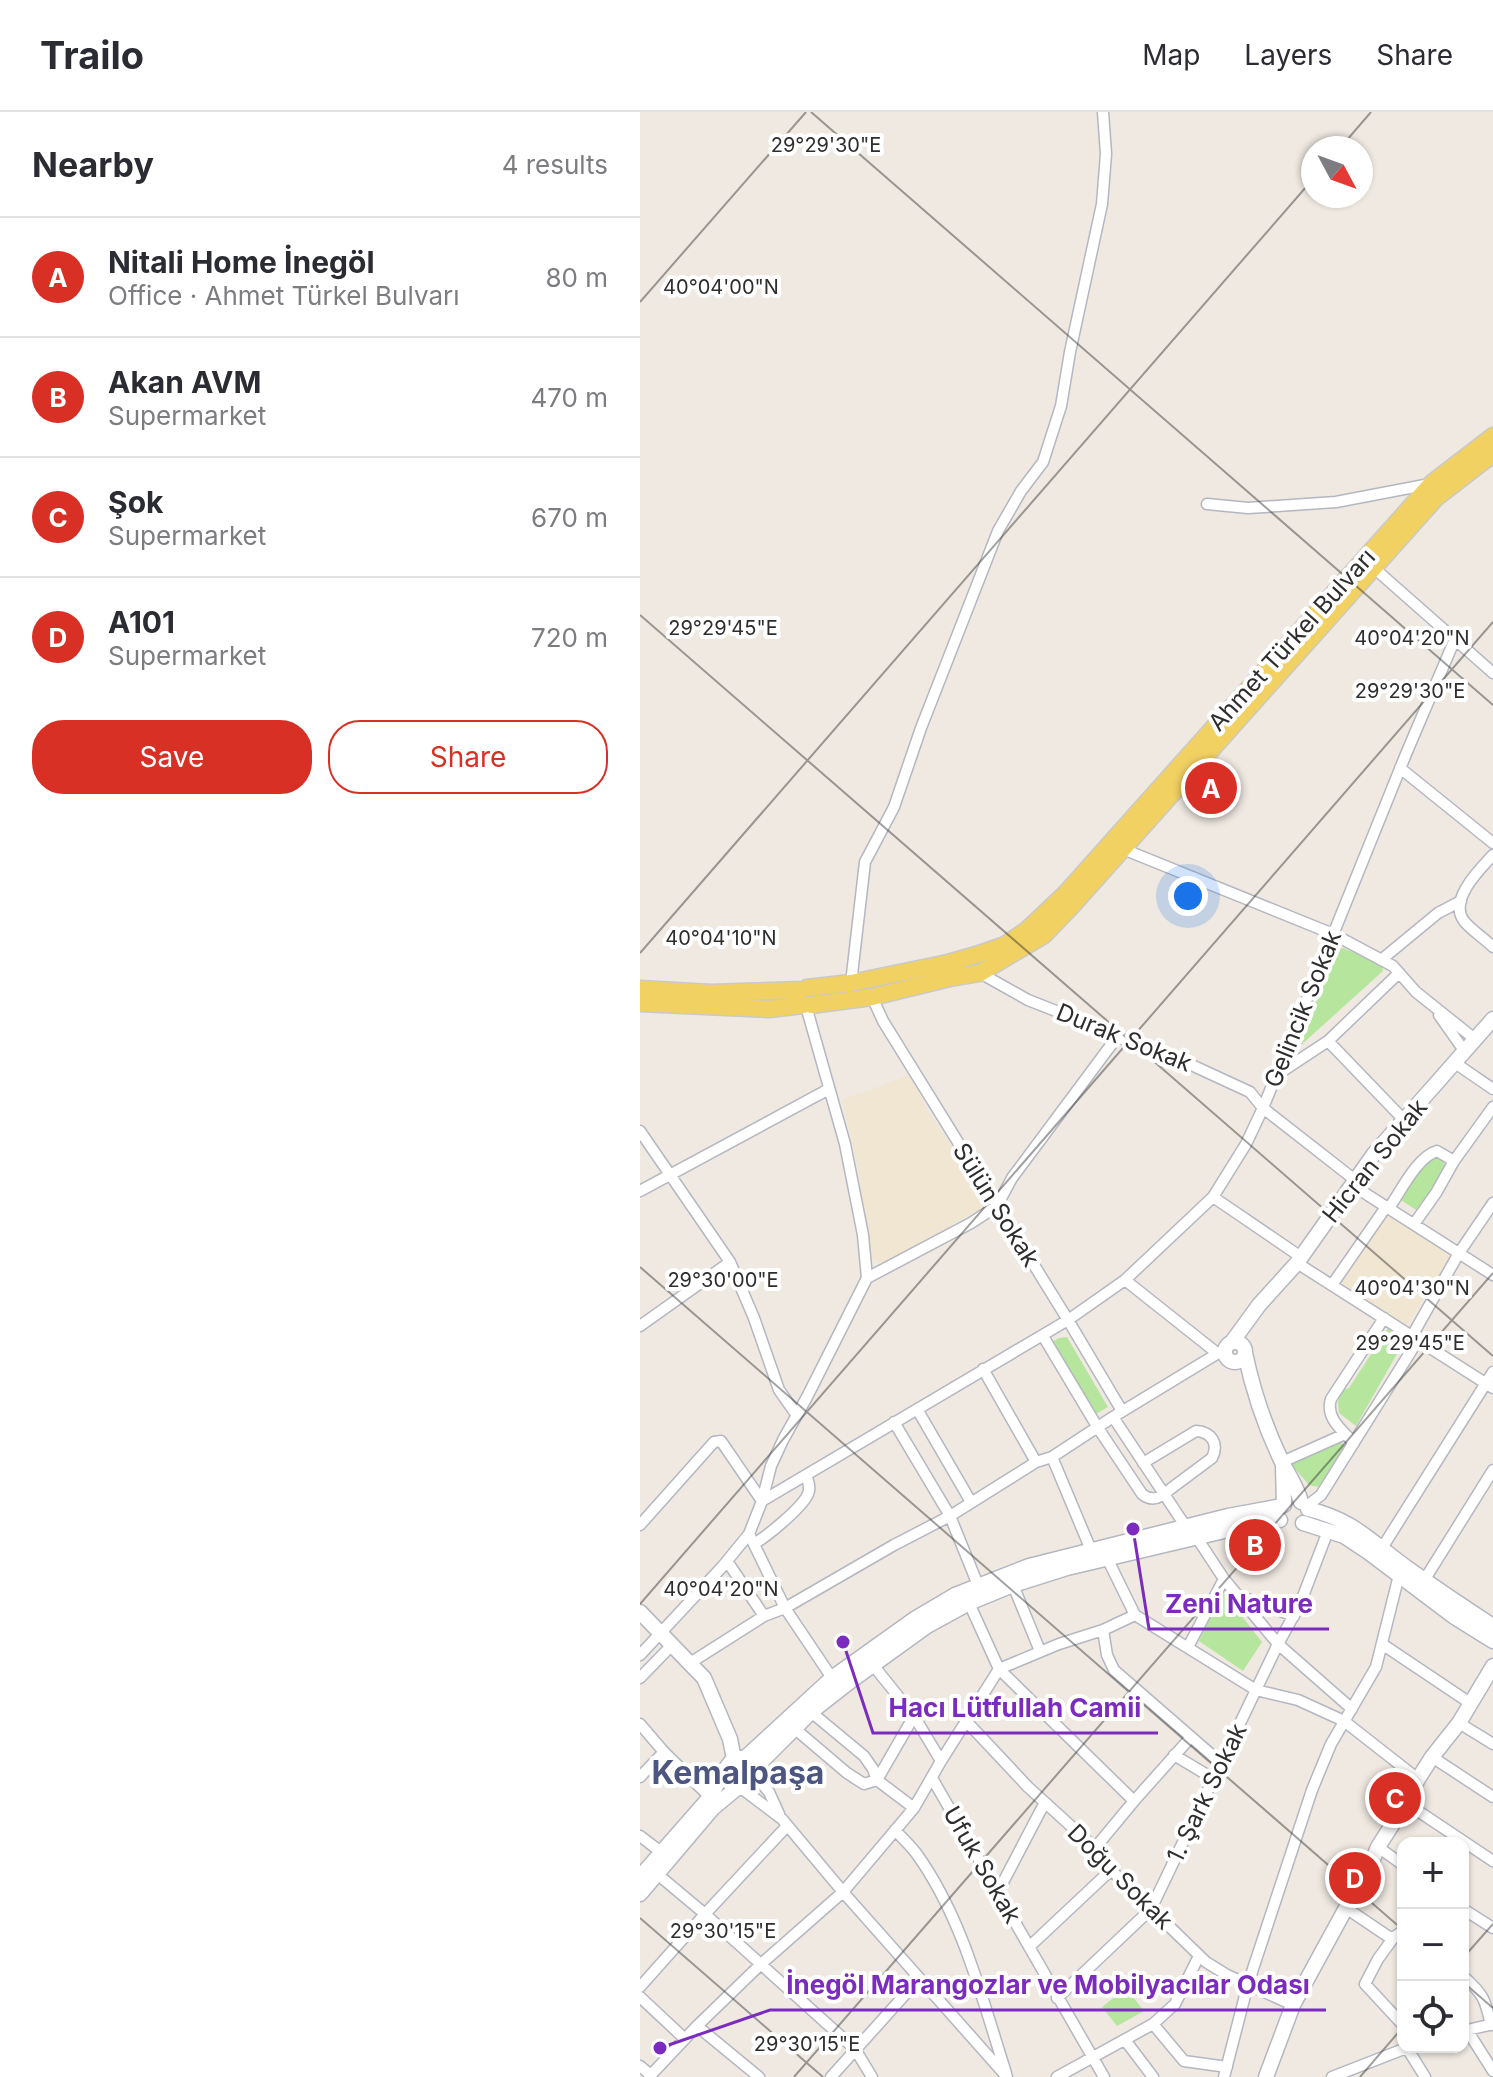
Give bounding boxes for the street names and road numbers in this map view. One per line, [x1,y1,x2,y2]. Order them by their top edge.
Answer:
street label: Ahmet Türkel Bulvarı [1202,543,1381,737]
street label: Gelincik Sokak [1258,926,1347,1092]
street label: Durak Sokak [1052,997,1196,1078]
street label: Hicran Sokak [1316,1093,1433,1228]
street label: Sülün Sokak [947,1138,1046,1272]
street label: 1. Şark Sokak [1160,1718,1253,1867]
street label: Ufuk Sokak [937,1801,1028,1928]
street label: Doğu Sokak [1062,1818,1179,1935]

